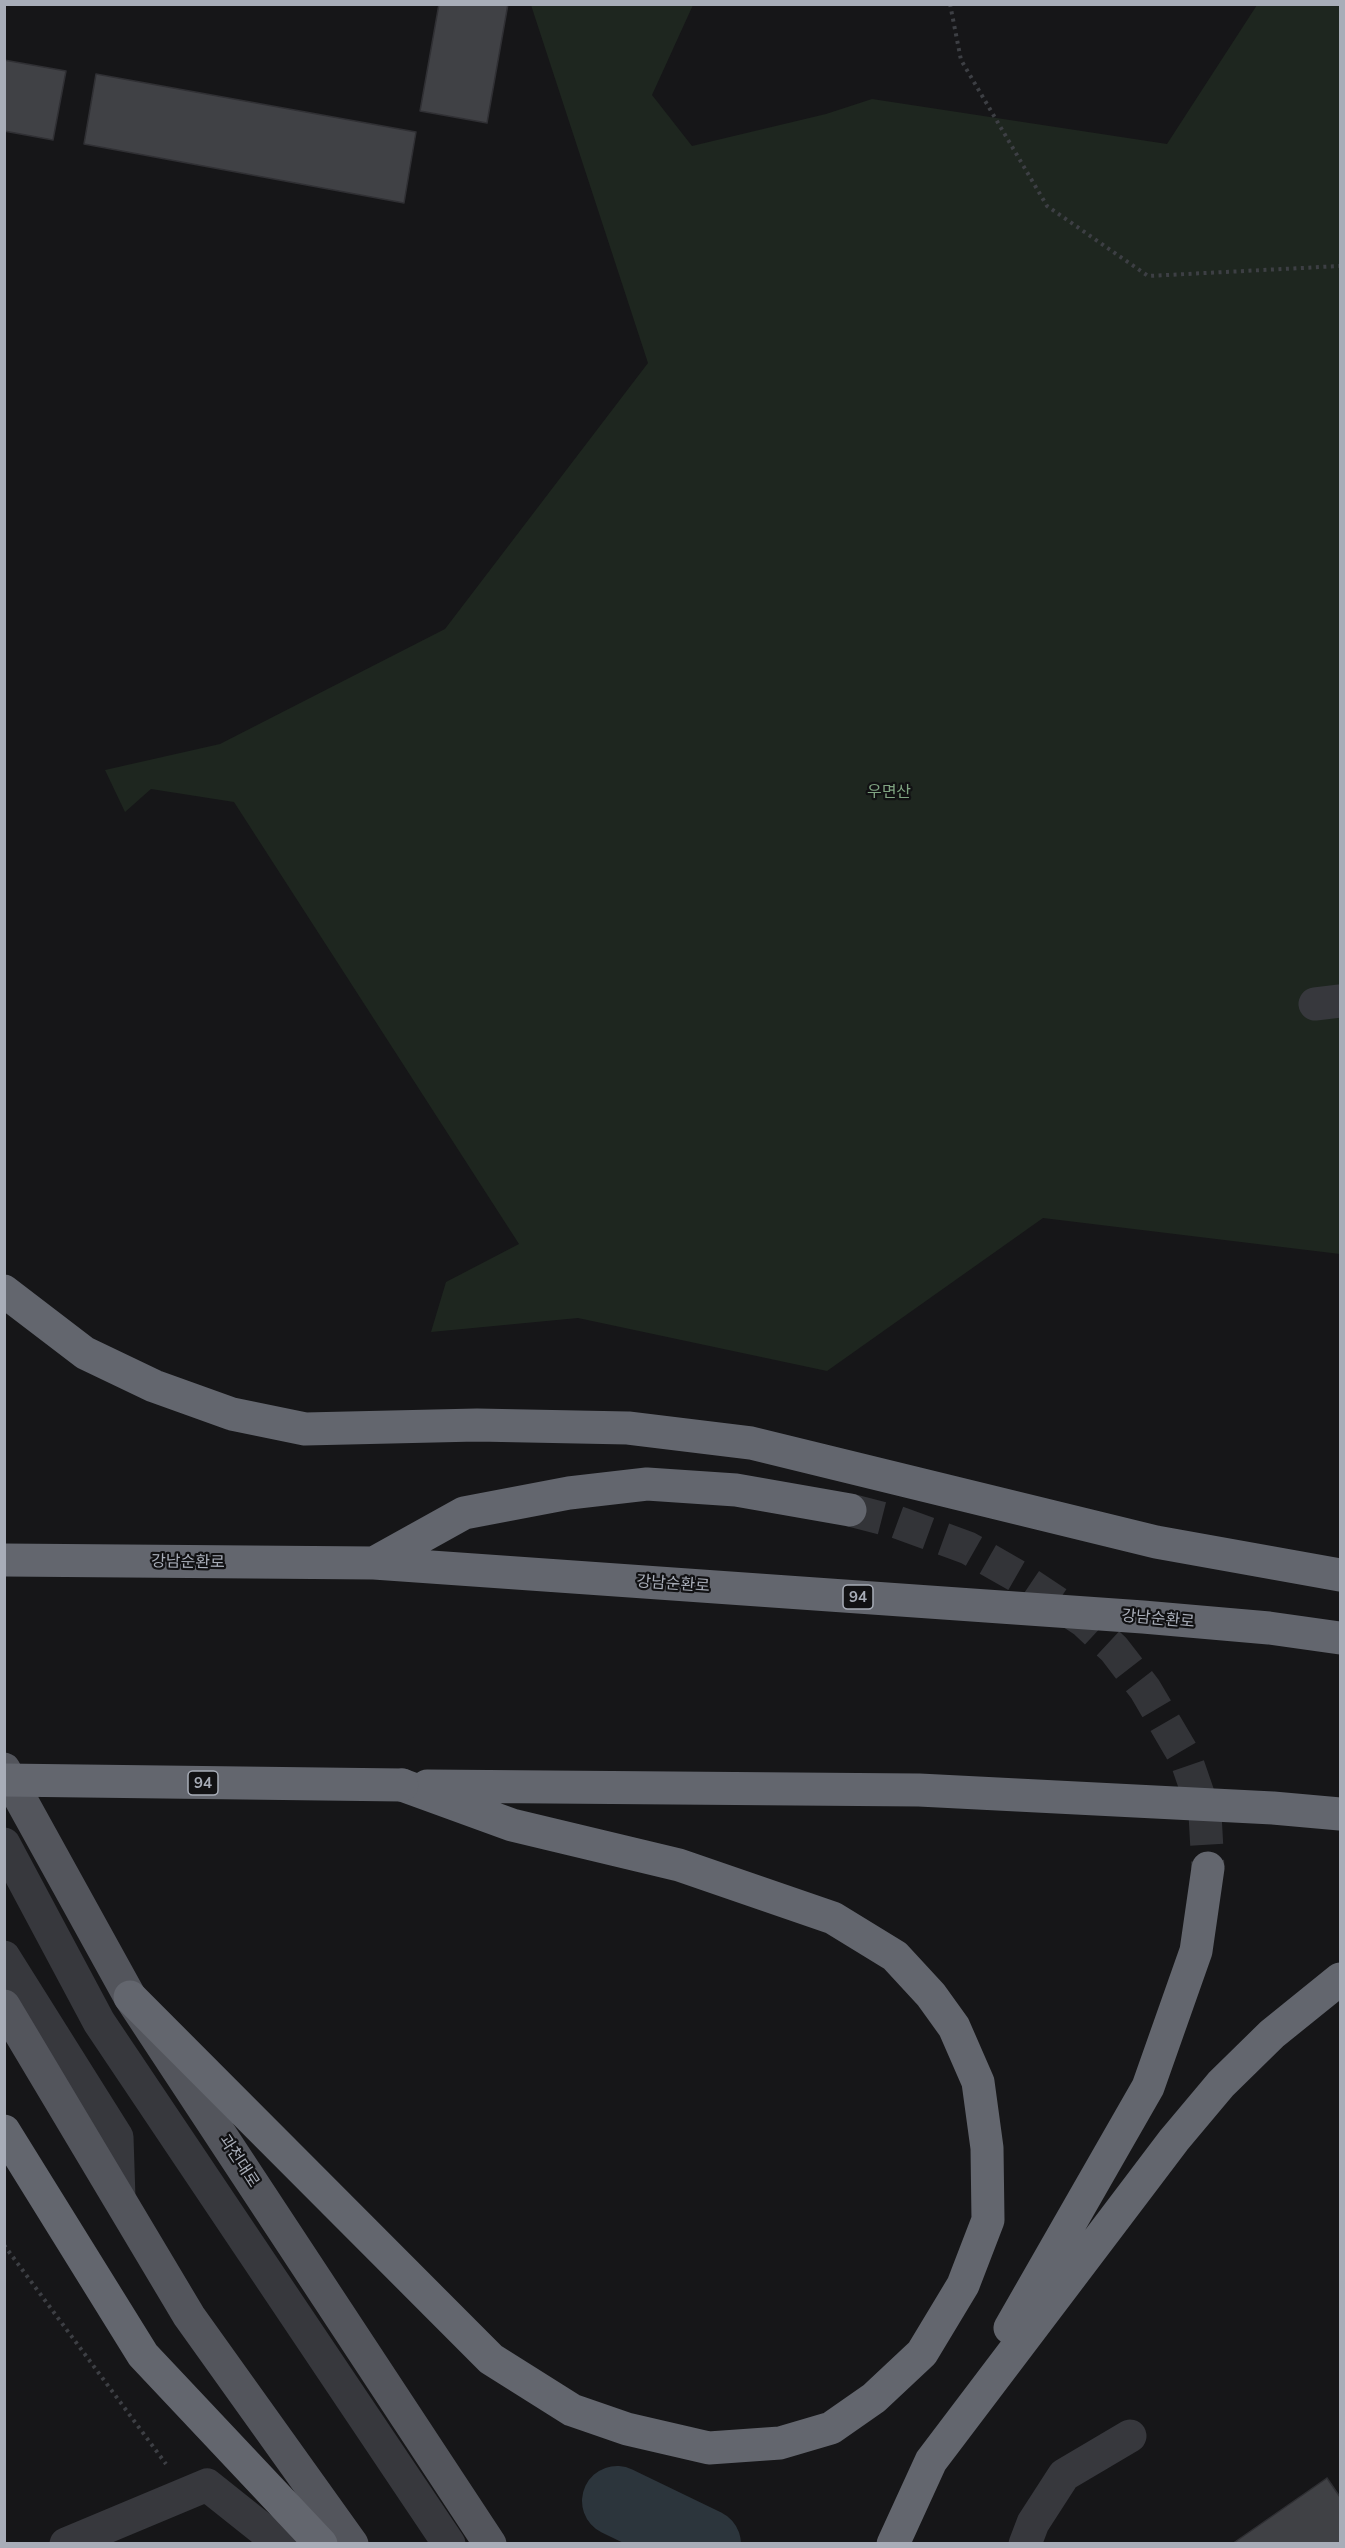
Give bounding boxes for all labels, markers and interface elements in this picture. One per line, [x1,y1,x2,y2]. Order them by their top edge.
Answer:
park label: 우면산 [867,782,911,802]
street label: 강남순환로 [151,1552,225,1572]
street label: 강남순환로 [636,1572,710,1596]
road number: 94 [843,1585,873,1609]
street label: 강남순환로 [1121,1606,1195,1632]
road number: 94 [188,1771,218,1795]
street label: 과천대로 [215,2131,263,2191]

